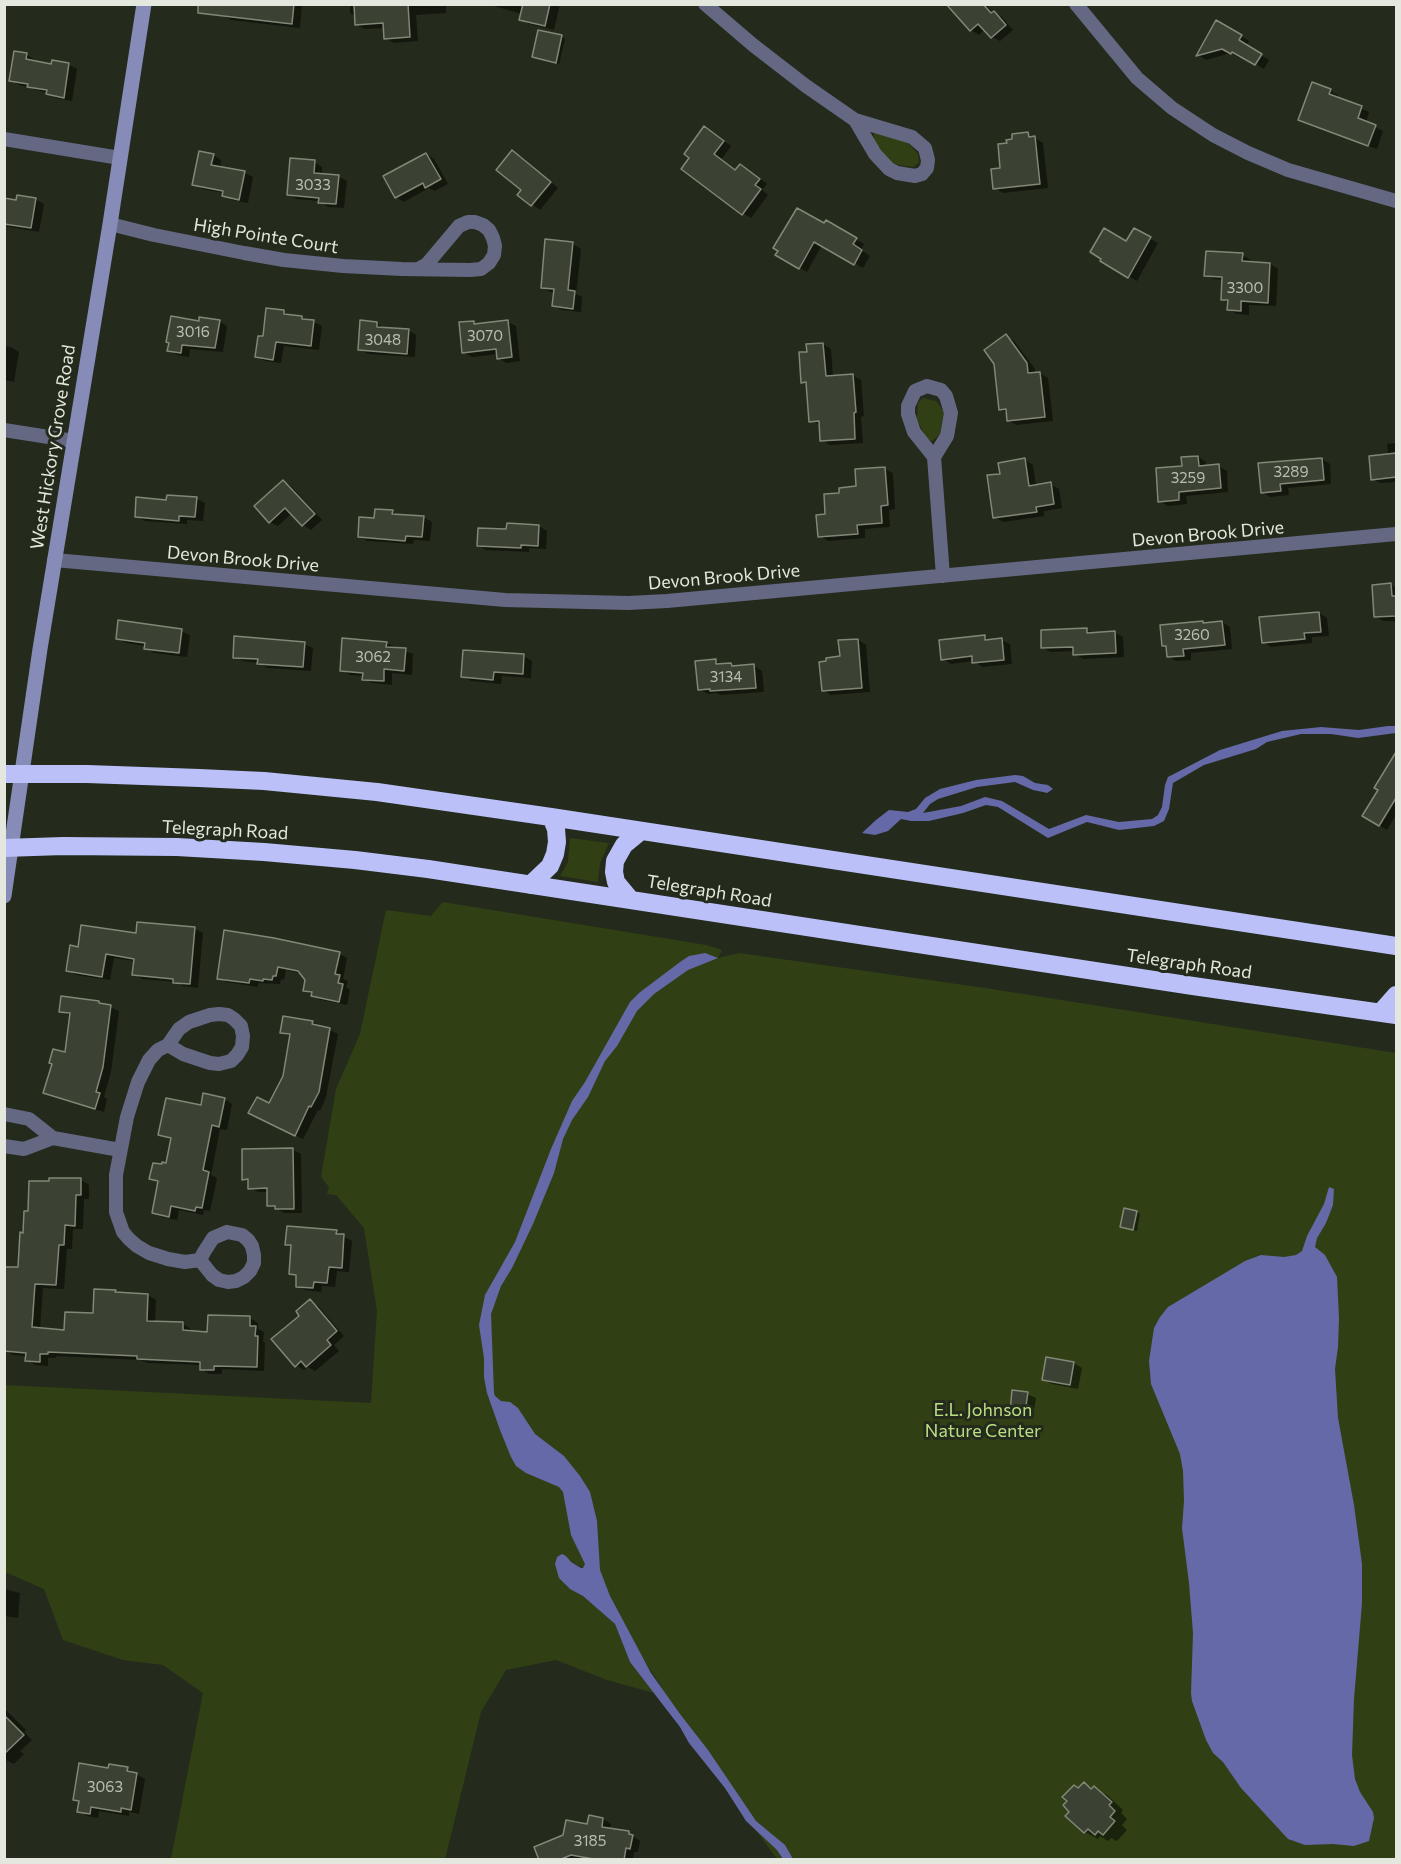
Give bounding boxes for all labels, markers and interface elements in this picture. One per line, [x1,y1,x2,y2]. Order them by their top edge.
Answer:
house number: 3033 [295,176,331,194]
street label: High Pointe Court [192,214,340,258]
house number: 3300 [1227,279,1263,297]
house number: 3016 [176,323,210,341]
house number: 3070 [467,327,503,345]
house number: 3048 [365,331,401,349]
street label: West Hickory Grove Road [26,343,80,551]
house number: 3289 [1273,463,1309,481]
house number: 3259 [1171,469,1205,487]
street label: Devon Brook Drive [1131,517,1285,551]
street label: Devon Brook Drive [166,542,320,576]
street label: Devon Brook Drive [647,560,801,594]
house number: 3260 [1174,626,1210,644]
house number: 3062 [355,648,391,666]
house number: 3134 [710,668,742,686]
street label: Telegraph Road [161,816,289,844]
street label: Telegraph Road [645,870,773,912]
street label: Telegraph Road [1125,945,1253,983]
park label: E.L. Johnson Nature Center [925,1399,1041,1442]
house number: 3063 [87,1778,123,1796]
house number: 3185 [574,1832,606,1850]

